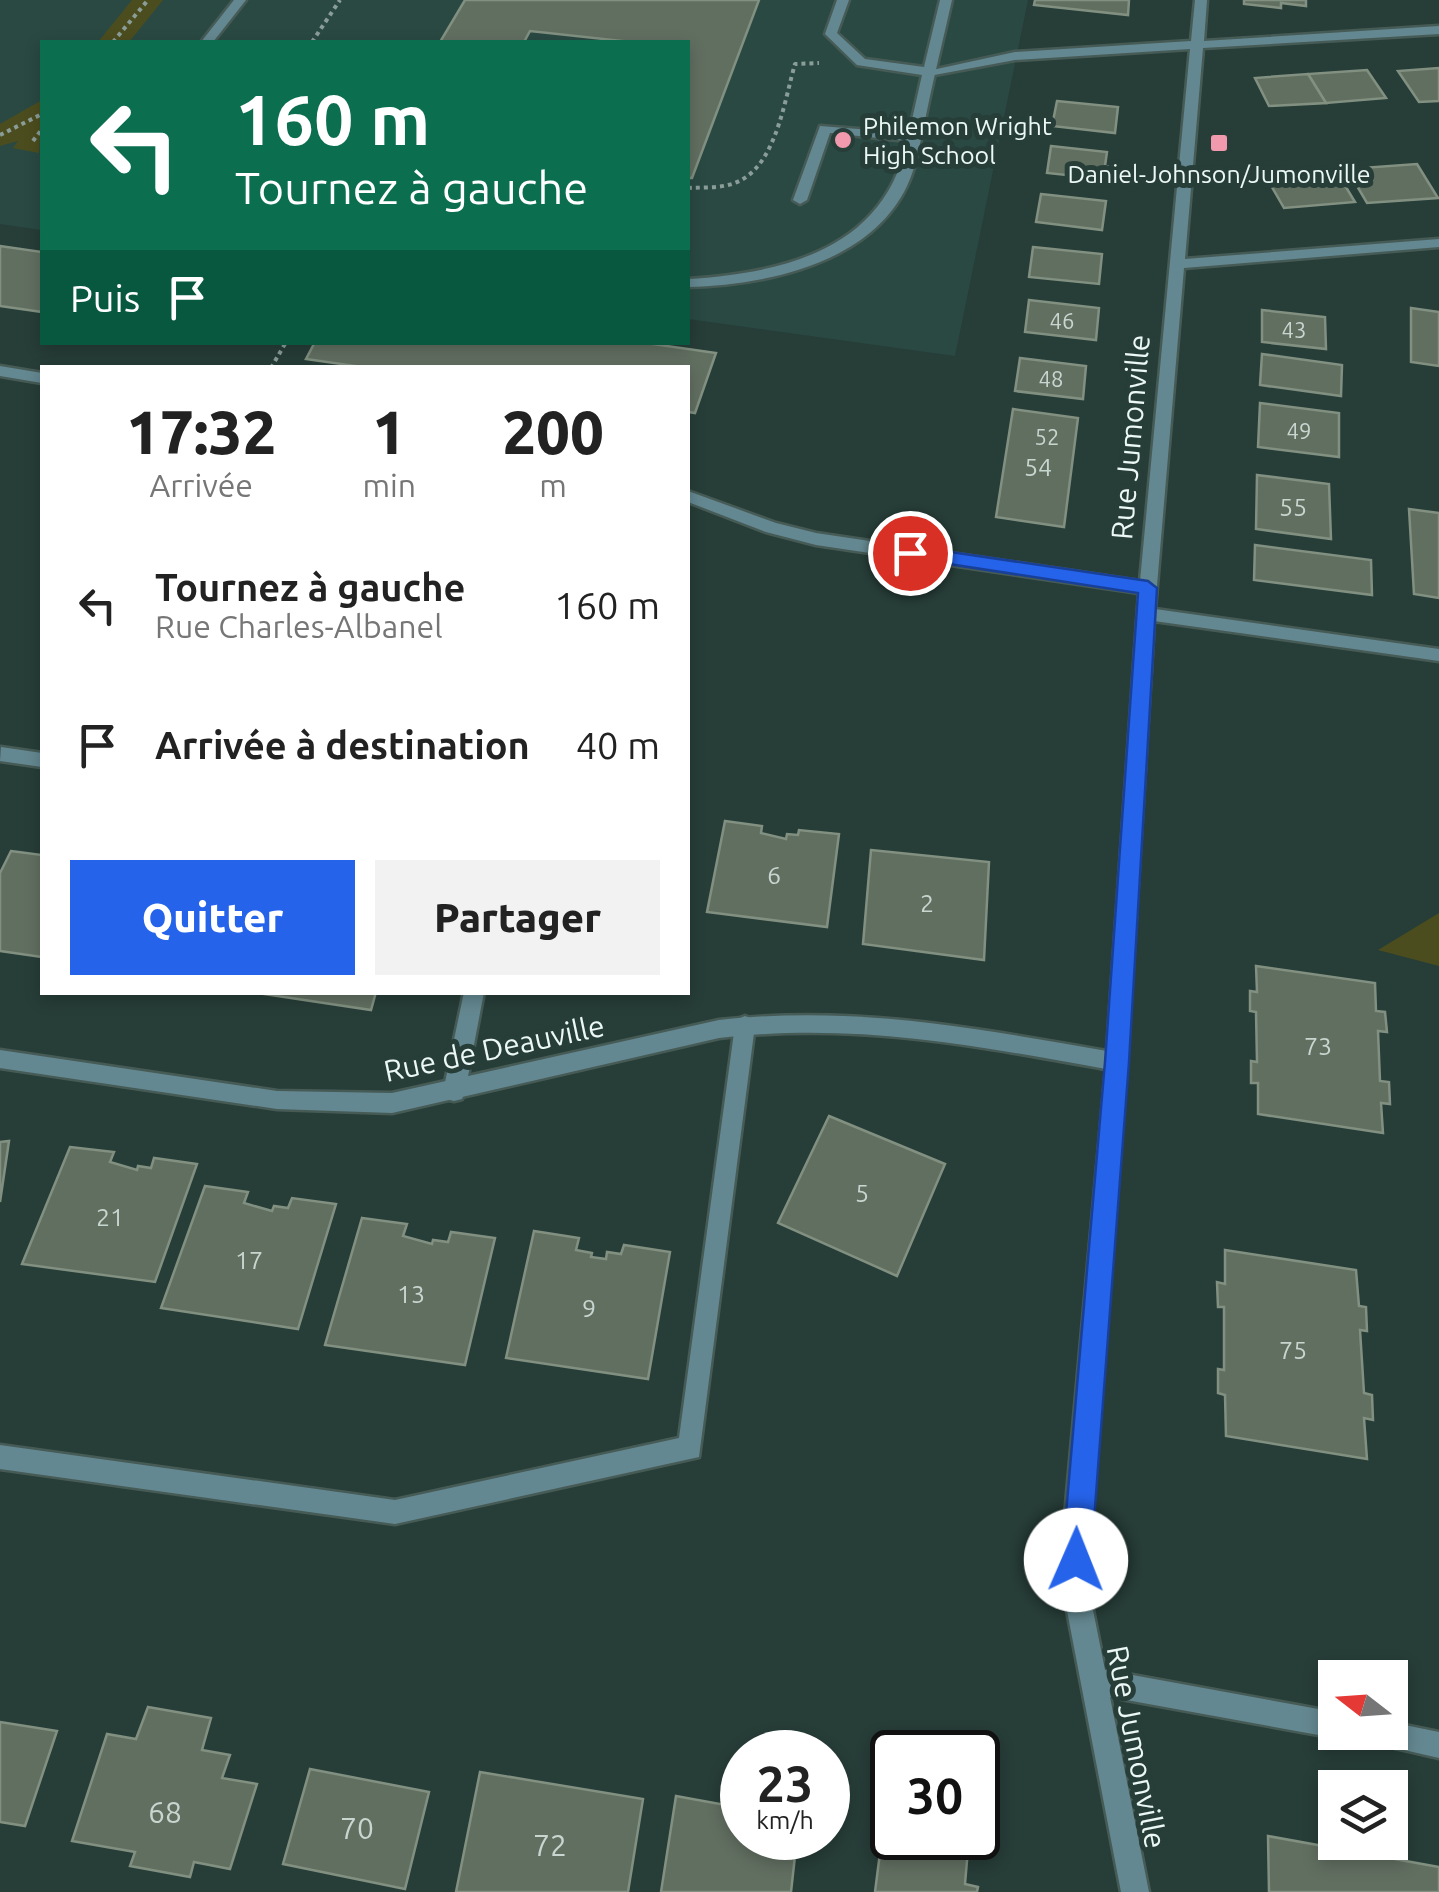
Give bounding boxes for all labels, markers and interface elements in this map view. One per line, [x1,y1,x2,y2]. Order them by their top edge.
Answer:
icon: left [70,80,200,210]
text: 160 m [235,80,430,158]
place label: Philemon Wright High School [863,112,1052,169]
marker: Philemon Wright High School [832,129,854,151]
marker: Daniel-Johnson/Jumonville [1208,132,1230,154]
place label: Daniel-Johnson/Jumonville [1067,160,1371,188]
text: Tournez à gauche [235,162,588,213]
icon: arrive [160,270,215,325]
text: Puis [70,277,140,319]
house number: 46 [1050,308,1074,333]
house number: 43 [1282,317,1306,342]
street label: Rue Jumonville [1104,333,1156,541]
house number: 48 [1039,366,1063,391]
text: 17:32 [126,398,276,465]
text: 1 [372,398,406,465]
text: 200 [502,398,604,465]
house number: 49 [1287,418,1311,443]
house number: 52 [1035,424,1059,449]
house number: 54 [1024,453,1052,481]
text: Arrivée [149,467,253,503]
text: min [362,467,416,503]
text: m [539,467,567,503]
house number: 55 [1279,493,1307,521]
pin [868,511,953,596]
icon: arrive [883,526,938,581]
text: Tournez à gauche [155,566,465,608]
icon: left [70,578,125,633]
text: 160 m [554,584,660,626]
text: Rue Charles-Albanel [155,608,443,644]
icon: arrive [70,718,125,773]
text: Arrivée à destination [155,724,530,766]
text: 40 m [576,724,660,766]
button: Quitter [70,860,355,975]
button: Partager [375,860,660,975]
house number: 6 [767,861,781,889]
house number: 2 [920,889,934,917]
street label: Rue de Deauville [381,1008,607,1088]
house number: 73 [1304,1032,1332,1060]
house number: 5 [855,1179,869,1207]
house number: 21 [96,1203,124,1231]
house number: 17 [235,1246,263,1274]
house number: 13 [397,1280,425,1308]
house number: 9 [582,1294,596,1322]
house number: 75 [1279,1336,1307,1364]
position arrow [1024,1508,1128,1612]
street label: Rue Jumonville [1101,1643,1173,1851]
north arrow [1318,1660,1408,1750]
map controls [1318,1660,1408,1860]
speed limit sign: 30 [870,1730,1000,1860]
text: 23 [757,1755,813,1811]
button: layers [1318,1770,1408,1860]
house number: 68 [148,1795,182,1829]
text: km/h [756,1806,814,1834]
house number: 70 [340,1811,374,1845]
house number: 72 [533,1828,567,1862]

